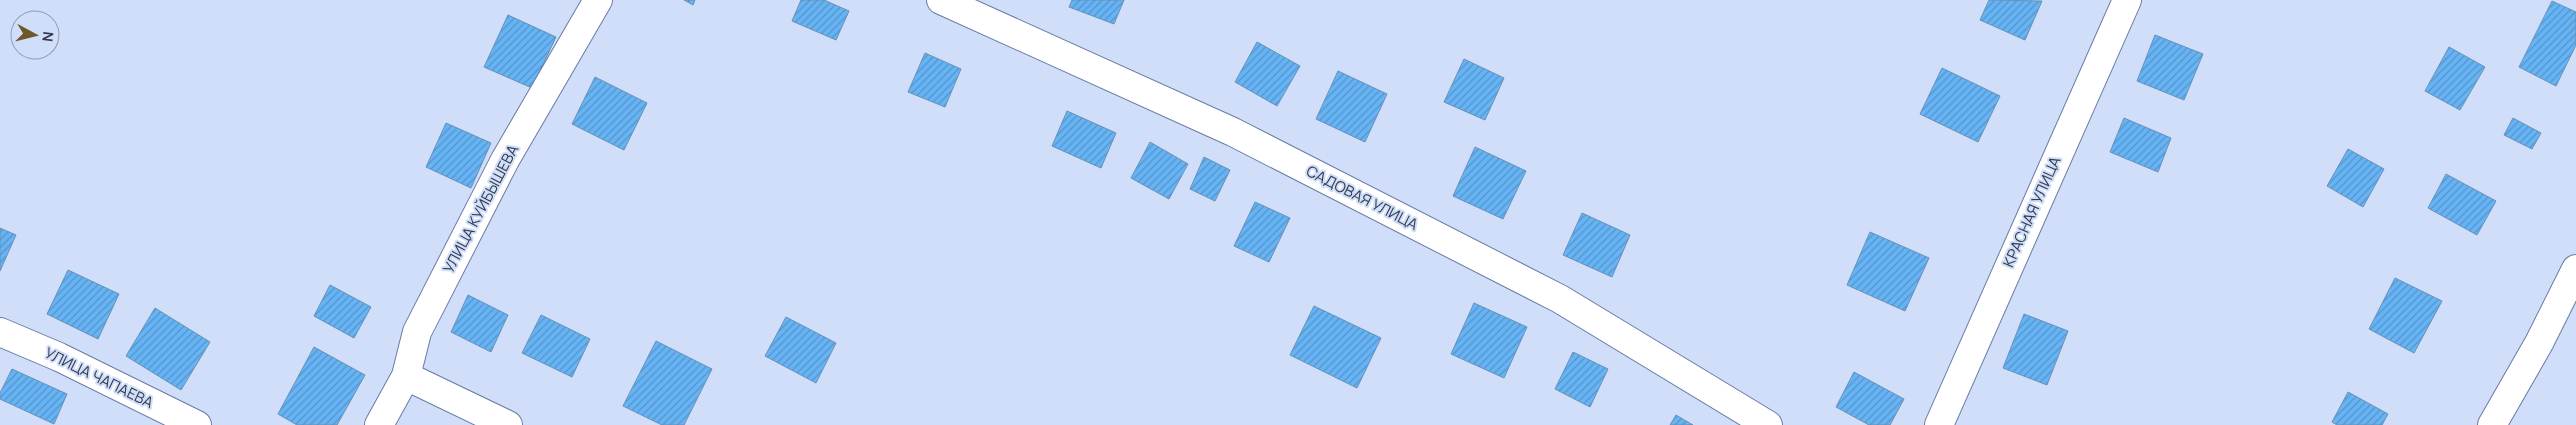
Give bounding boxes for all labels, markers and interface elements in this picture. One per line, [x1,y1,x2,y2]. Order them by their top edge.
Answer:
north arrow [10,10,60,60]
text: N [38,30,58,43]
street label: УЛИЦА КУЙБЫШЕВА [438,140,524,277]
street label: КРАСНАЯ УЛИЦА [1998,153,2066,270]
street label: САДОВАЯ УЛИЦА [1303,160,1422,235]
street label: УЛИЦА ЧАПАЕВА [41,342,158,413]

